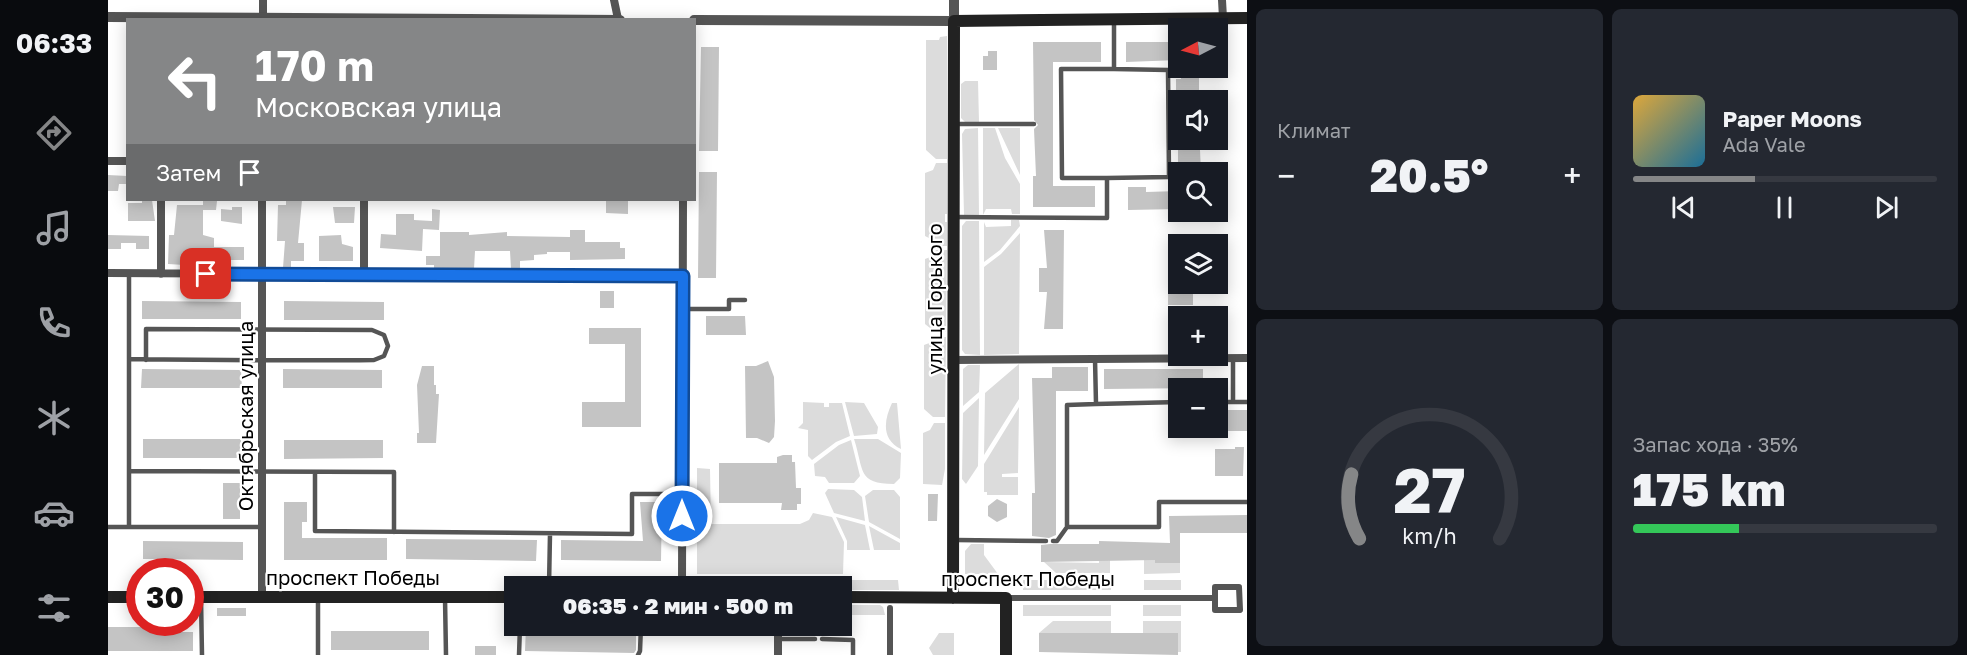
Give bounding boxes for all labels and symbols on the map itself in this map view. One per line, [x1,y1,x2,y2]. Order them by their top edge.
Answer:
north arrow [1168,18,1228,78]
street label: улица Горького [922,223,946,375]
pin [180,248,231,299]
street label: Октябрьская улица [233,321,257,511]
position arrow [650,484,714,548]
speed limit sign: 30 [126,558,204,636]
street label: проспект Победы [266,565,440,589]
street label: проспект Победы [941,566,1115,590]

